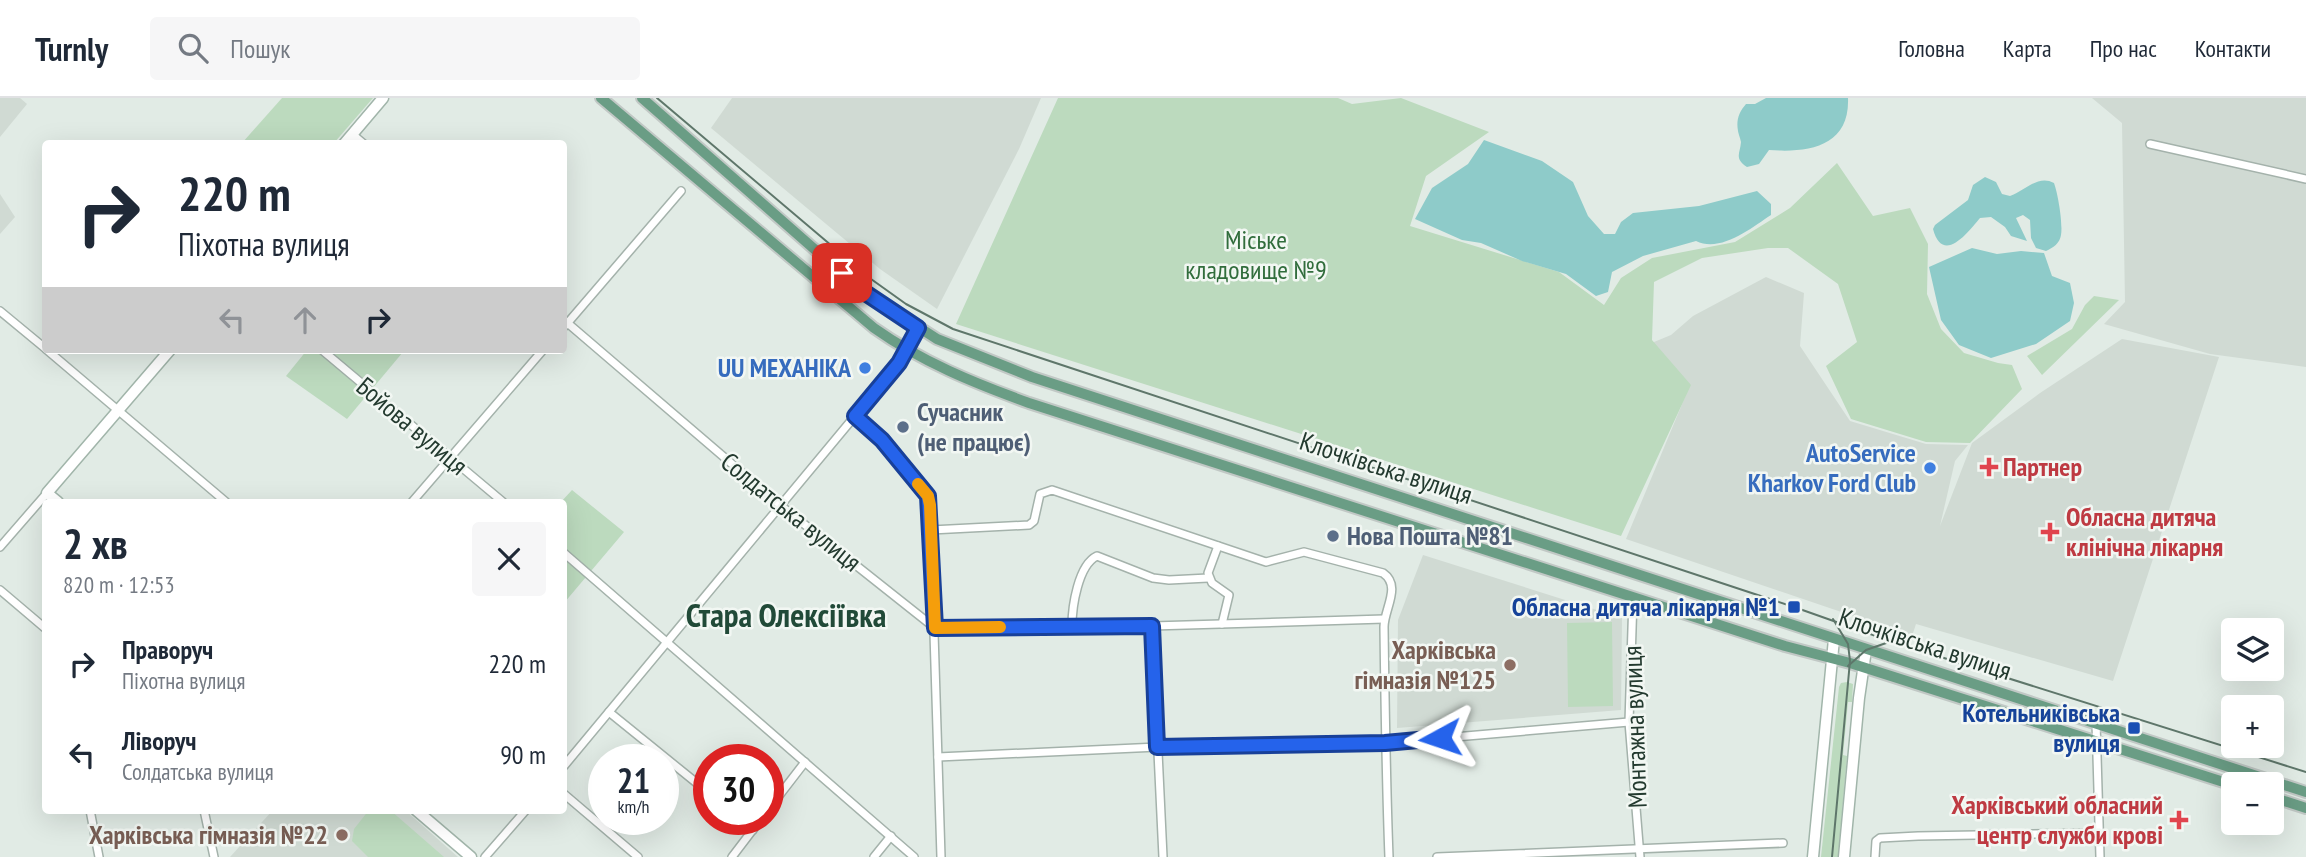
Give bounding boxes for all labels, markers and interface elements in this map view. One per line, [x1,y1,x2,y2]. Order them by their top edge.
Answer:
search box [150,17,640,80]
text: Turnly [35,27,108,70]
icon: search [174,29,212,67]
text: Пошук [230,32,290,65]
text: Головна [1898,33,1965,64]
text: Карта [2003,33,2052,64]
text: Про нас [2090,33,2157,64]
text: Контакти [2195,33,2271,64]
text: 220 m [178,161,291,225]
icon: right [63,168,154,259]
text: Піхотна вулиця [178,223,350,265]
park label: Міське кладовище №9 [1185,223,1327,286]
pin [812,243,872,303]
icon: arrive [823,254,861,292]
icon: left [213,301,251,339]
icon: ahead [286,301,324,339]
icon: right [359,301,397,339]
place label: UU МЕХАНІКА [718,351,852,384]
marker: UU МЕХАНІКА [857,360,873,376]
street label: Бойова вулиця [350,369,475,482]
place label: Сучасник (не працює) [917,395,1031,458]
marker: Сучасник (не працює) [895,419,911,435]
street label: Клочківська вулиця [1296,424,1477,511]
place label: AutoService Kharkov Ford Club [1748,436,1916,499]
street label: Солдатська вулиця [714,445,868,578]
place label: Партнер [2003,450,2082,483]
marker: Партнер [1981,459,1997,475]
marker: AutoService Kharkov Ford Club [1922,460,1938,476]
place label: Обласна дитяча клінічна лікарня [2066,500,2223,563]
text: 2 хв [63,516,128,571]
place label: Нова Пошта №81 [1347,519,1513,552]
button: close [472,522,546,596]
marker: Обласна дитяча клінічна лікарня [2040,522,2060,542]
marker: Нова Пошта №81 [1325,528,1341,544]
text: 820 m · 12:53 [63,570,175,599]
place label: Обласна дитяча лікарня №1 [1512,590,1780,623]
district label: Стара Олексіївка [686,593,886,636]
marker: Обласна дитяча лікарня №1 [1786,599,1802,615]
street label: Клочківська вулиця [1835,600,2016,687]
map controls [2221,618,2284,835]
button: layers [2221,618,2284,681]
text: Праворуч [122,633,213,666]
place label: Харківська гімназія №125 [1355,633,1496,696]
icon: right [63,645,101,683]
street label: Монтажна вулиця [1615,645,1654,809]
text: 220 m [488,647,546,680]
marker: Харківська гімназія №125 [1502,657,1518,673]
text: Піхотна вулиця [122,666,245,695]
button: + [2221,695,2284,758]
place label: Котельниківська вулиця [1962,696,2120,759]
position arrow [1403,701,1477,775]
marker: Котельниківська вулиця [2126,720,2142,736]
text: Ліворуч [122,724,196,757]
icon: left [63,736,101,774]
text: 90 m [500,738,546,771]
speed limit sign: 30 [693,744,784,835]
text: Солдатська вулиця [122,757,274,786]
text: 21 [617,757,650,803]
button: − [2221,772,2284,835]
place label: Харківський обласний центр служби крові [1951,788,2163,851]
text: km/h [618,795,649,818]
marker: Харківський обласний центр служби крові [2169,810,2189,830]
place label: Харківська гімназія №22 [89,818,328,851]
marker: Харківська гімназія №22 [334,827,350,843]

